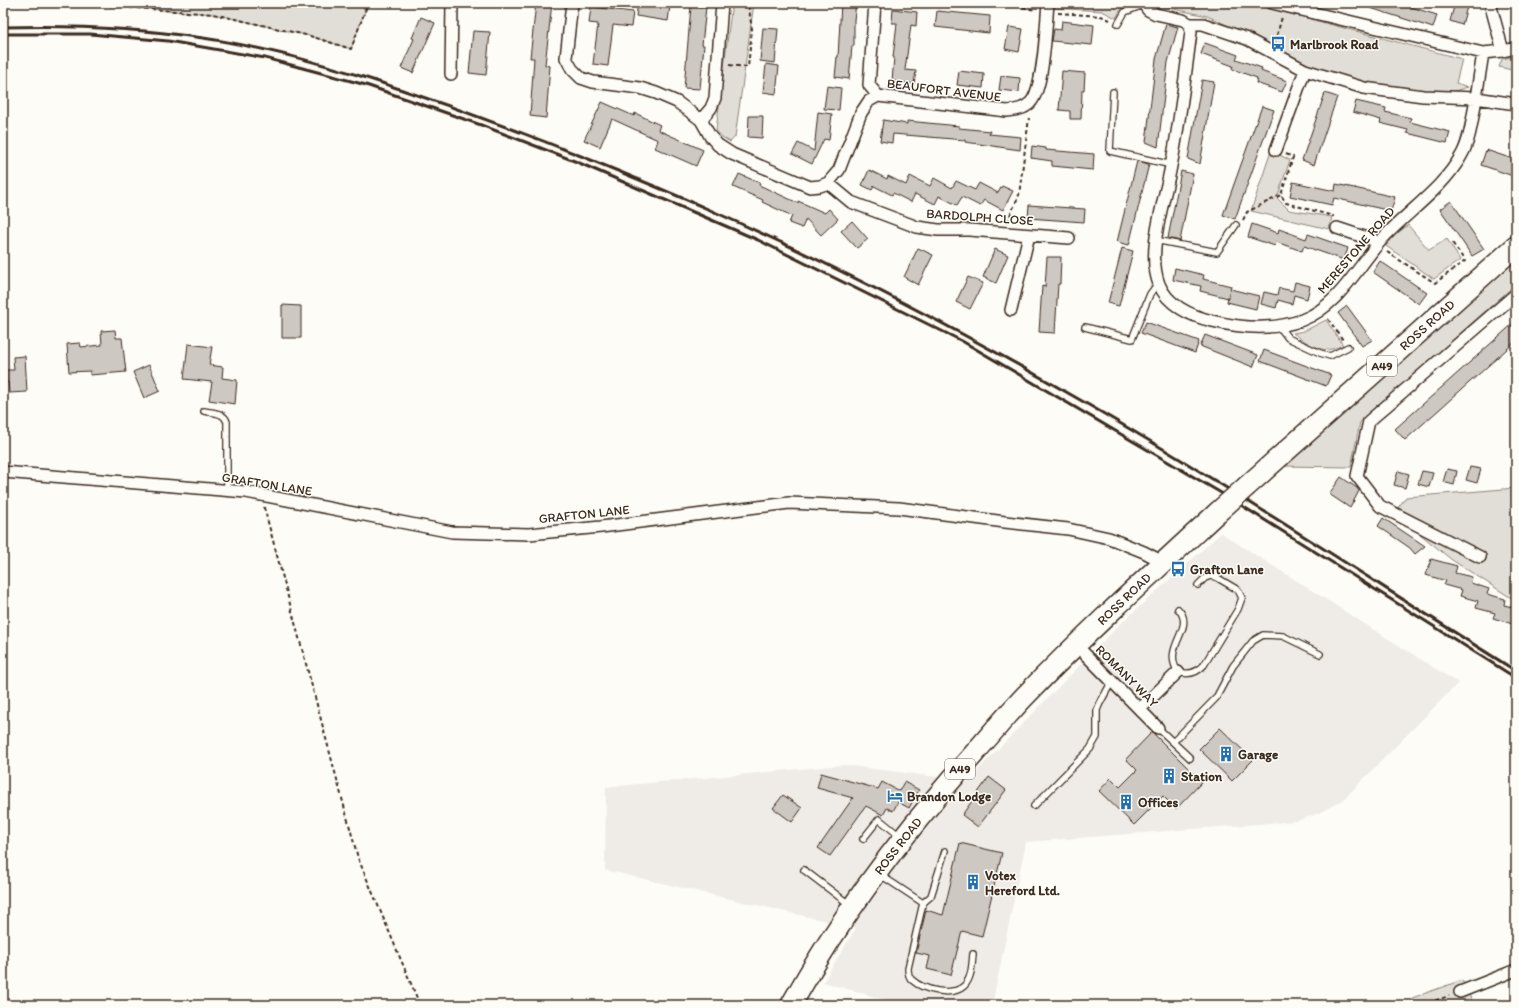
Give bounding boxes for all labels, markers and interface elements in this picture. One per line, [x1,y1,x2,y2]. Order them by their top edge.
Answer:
bus stop icon: Marlbrook Road [1269,35,1287,53]
place label: Marlbrook Road [1290,37,1379,52]
street label: BEAUFORT AVENUE [886,76,1002,104]
street label: MERESTONE ROAD [1314,203,1398,296]
street label: BARDOLPH CLOSE [926,206,1034,228]
street label: ROSS ROAD [1396,296,1458,354]
road number: A49 [1367,356,1397,376]
street label: GRAFTON LANE [221,469,313,499]
street label: GRAFTON LANE [538,502,630,526]
bus stop icon: Grafton Lane [1169,560,1187,578]
place label: Grafton Lane [1190,562,1264,577]
street label: ROSS ROAD [1094,570,1154,628]
street label: ROMANY WAY [1093,642,1162,711]
building icon: Garage [1217,745,1235,763]
place label: Garage [1238,747,1278,763]
road number: A49 [945,759,975,779]
building icon: Station [1160,767,1178,785]
place label: Station [1181,769,1223,784]
hotel icon: Brandon Lodge [886,787,904,805]
place label: Brandon Lodge [907,789,991,805]
building icon: Offices [1117,793,1135,811]
place label: Offices [1138,795,1179,810]
street label: ROSS ROAD [871,814,925,878]
place label: Votex Hereford Ltd. [985,868,1060,898]
building icon: Votex Hereford Ltd. [964,873,982,891]

